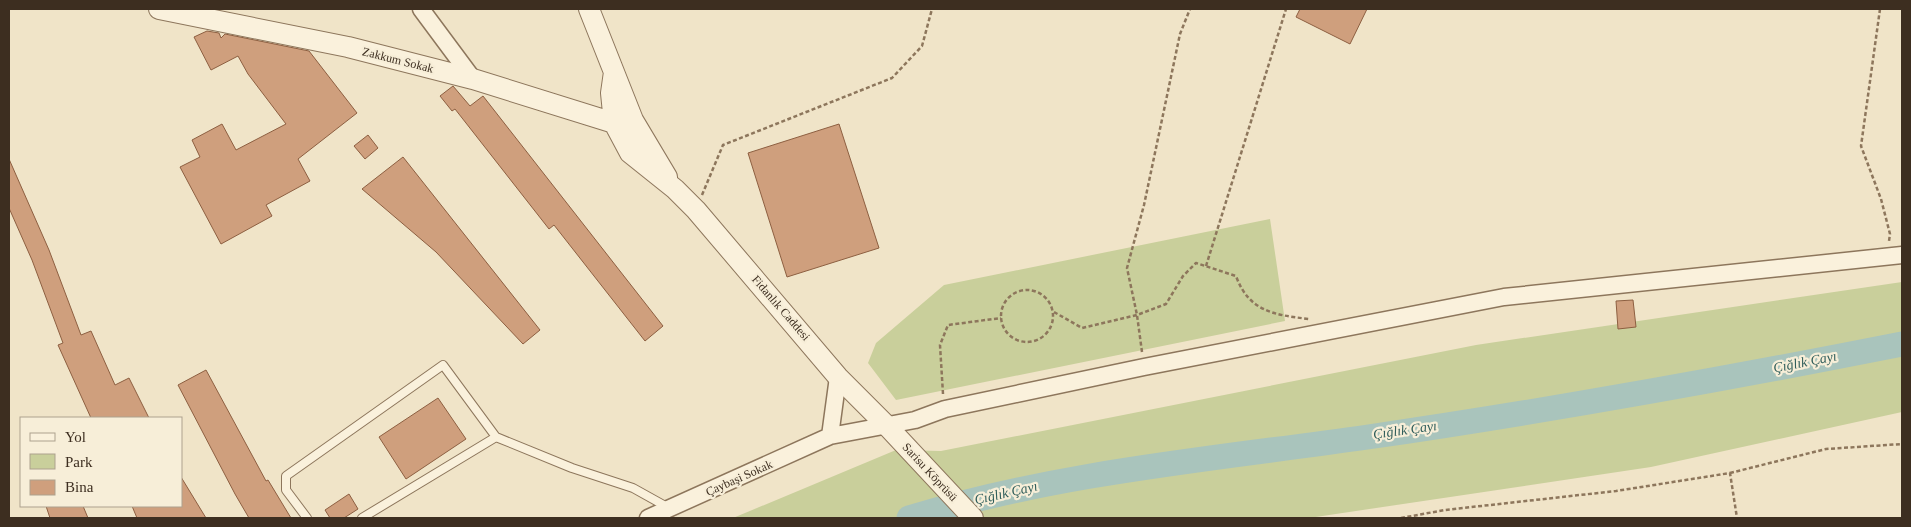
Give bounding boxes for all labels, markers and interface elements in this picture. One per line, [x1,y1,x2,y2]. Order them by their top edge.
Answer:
street label: Zakkum Sokak [361,44,435,76]
street label: Fidanlık Caddesi [749,273,814,344]
water label: Çığlık Çayı [1772,348,1838,375]
legend [20,417,182,507]
water label: Çığlık Çayı [1372,418,1438,442]
text: Yol [65,429,86,445]
street label: Sarisu Kōprüsü [900,440,960,504]
text: Park [65,454,93,470]
street label: Çaybaşi Sokak [703,457,775,499]
water label: Çığlık Çayı [973,478,1039,508]
text: Bina [65,479,94,495]

